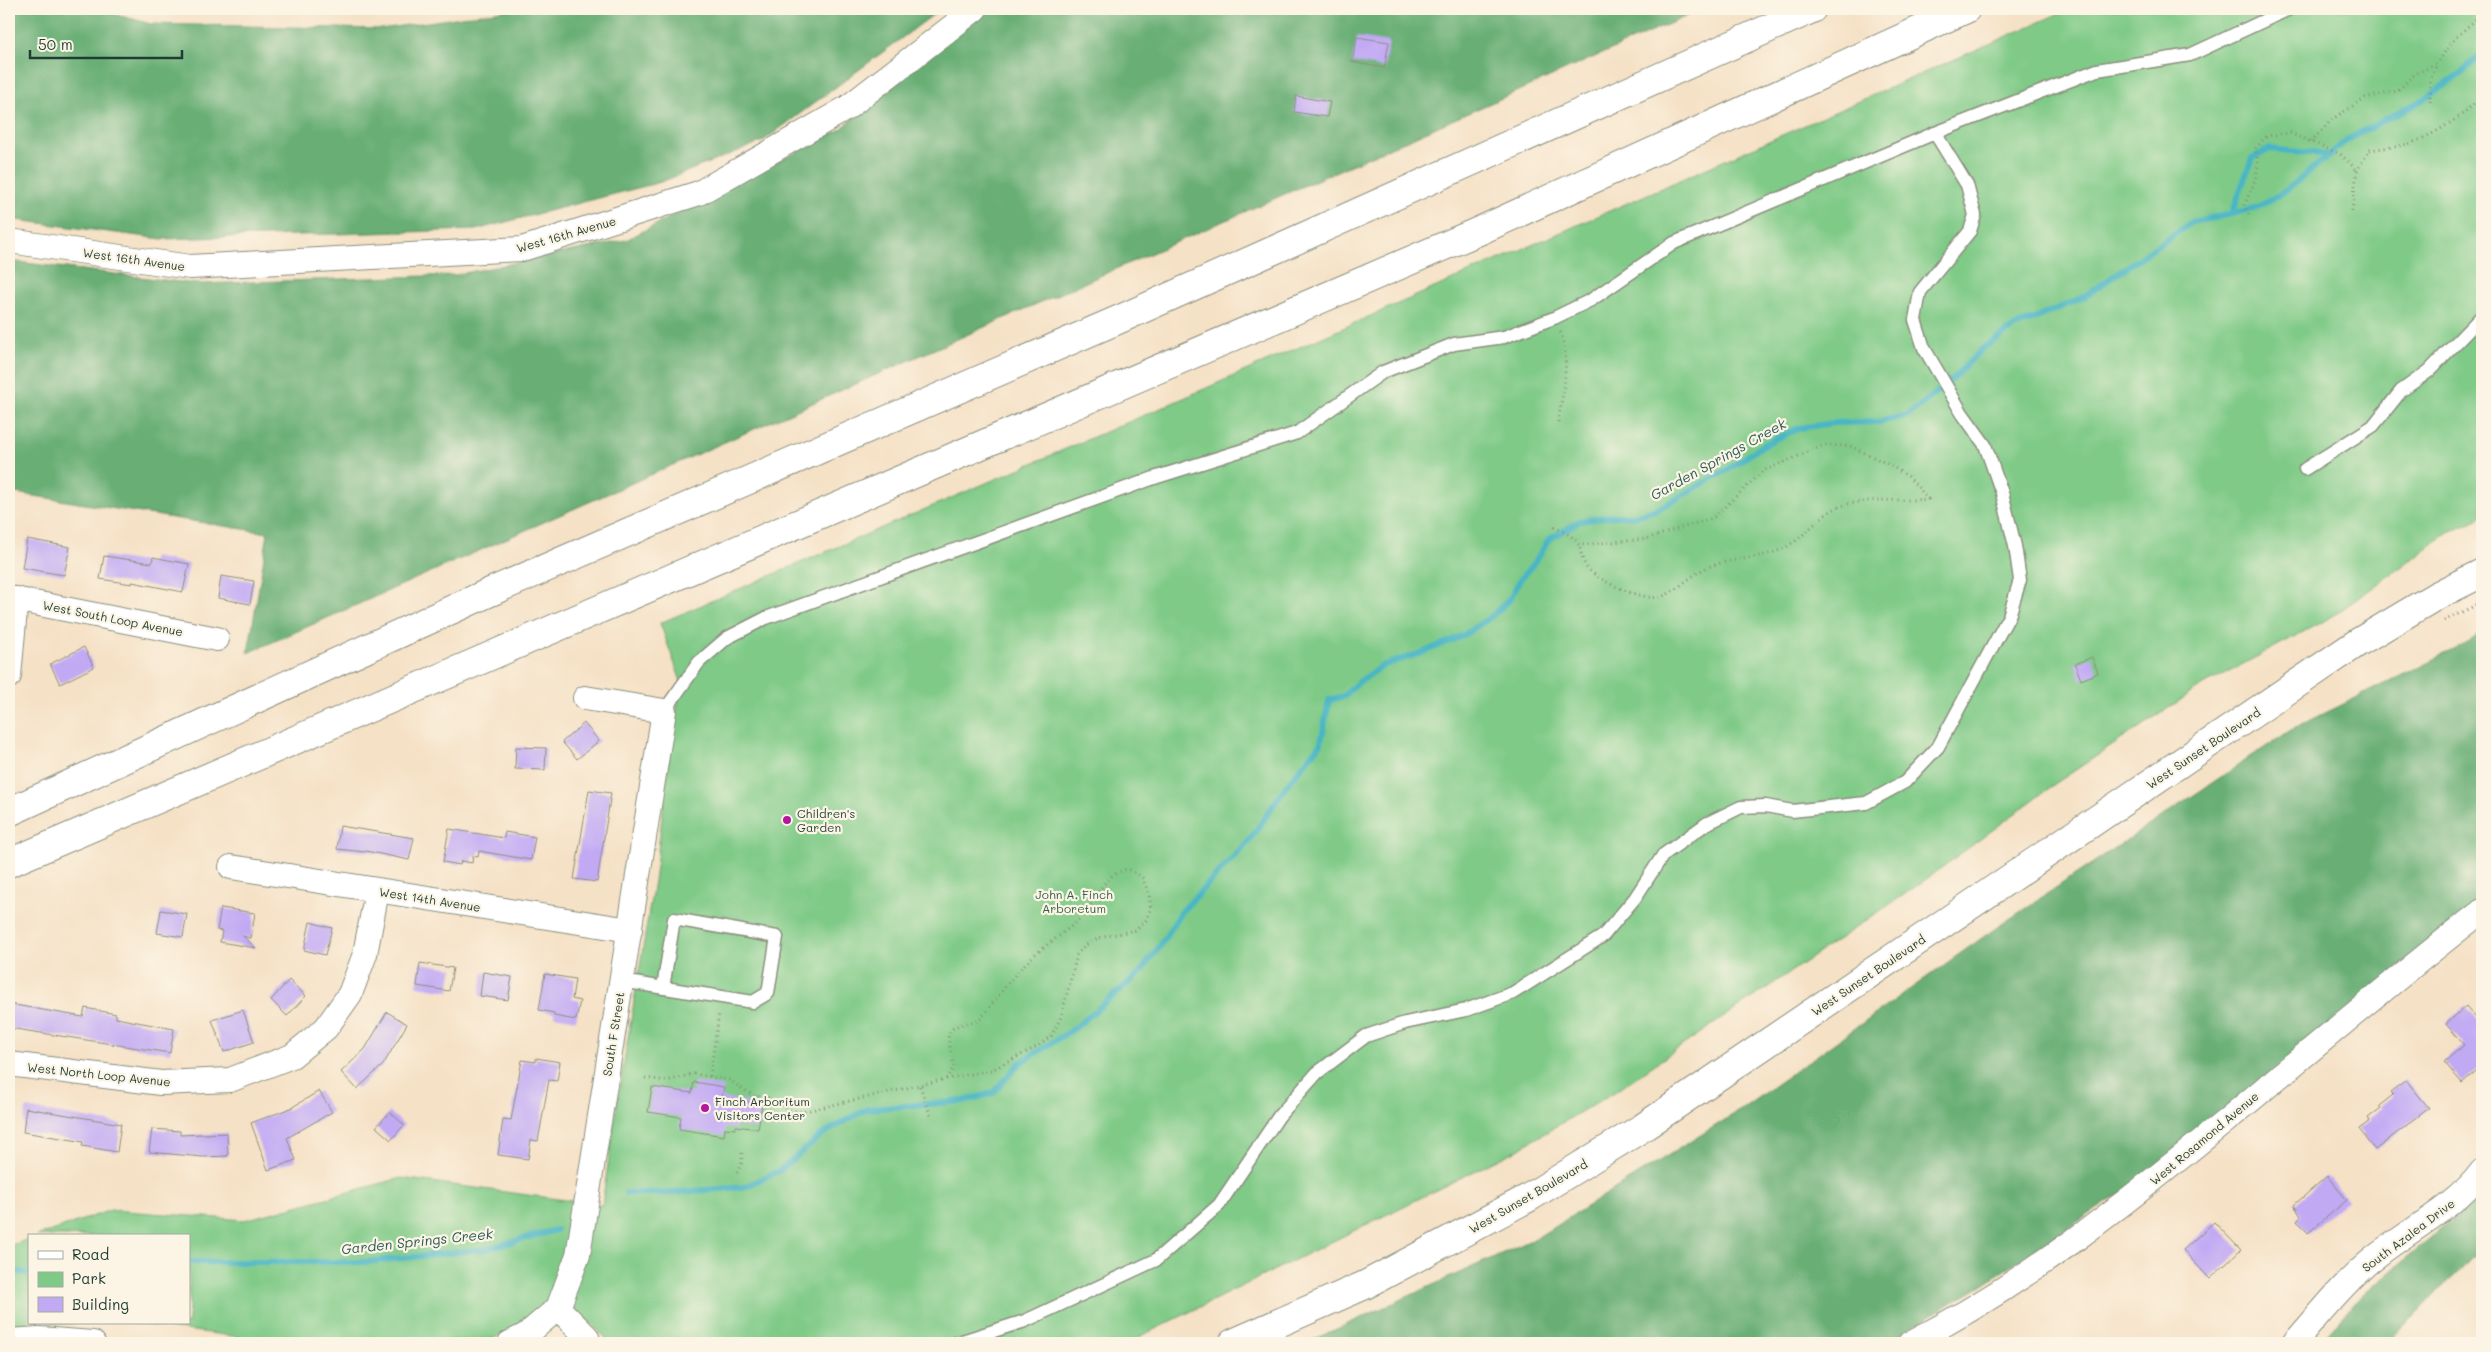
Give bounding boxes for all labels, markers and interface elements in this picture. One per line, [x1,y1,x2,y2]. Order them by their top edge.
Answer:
scale bar [30,28,182,60]
text: 50 m [38,34,73,54]
street label: West 16th Avenue [514,212,618,256]
street label: West 16th Avenue [82,244,186,274]
water label: Garden Springs Creek [1647,413,1790,504]
street label: West South Loop Avenue [42,597,184,639]
street label: West Sunset Boulevard [2143,704,2263,792]
place label: Children's Garden [797,805,855,835]
marker: Children's Garden [781,814,793,826]
street label: West 14th Avenue [378,883,482,915]
park label: John A. Finch Arboretum [1035,886,1113,916]
street label: West Sunset Boulevard [1808,931,1928,1019]
street label: South F Street [598,991,628,1077]
street label: West North Loop Avenue [27,1059,171,1089]
street label: West Rosamond Avenue [2146,1088,2262,1188]
place label: Finch Arboritum Visitors Center [715,1093,810,1123]
marker: Finch Arboritum Visitors Center [699,1102,711,1114]
street label: West Sunset Boulevard [1466,1155,1590,1237]
street label: South Azalea Drive [2358,1195,2458,1275]
water label: Garden Springs Creek [340,1224,494,1258]
legend [28,1234,190,1324]
text: Road [72,1244,109,1264]
text: Park [72,1268,106,1288]
text: Building [72,1294,129,1314]

